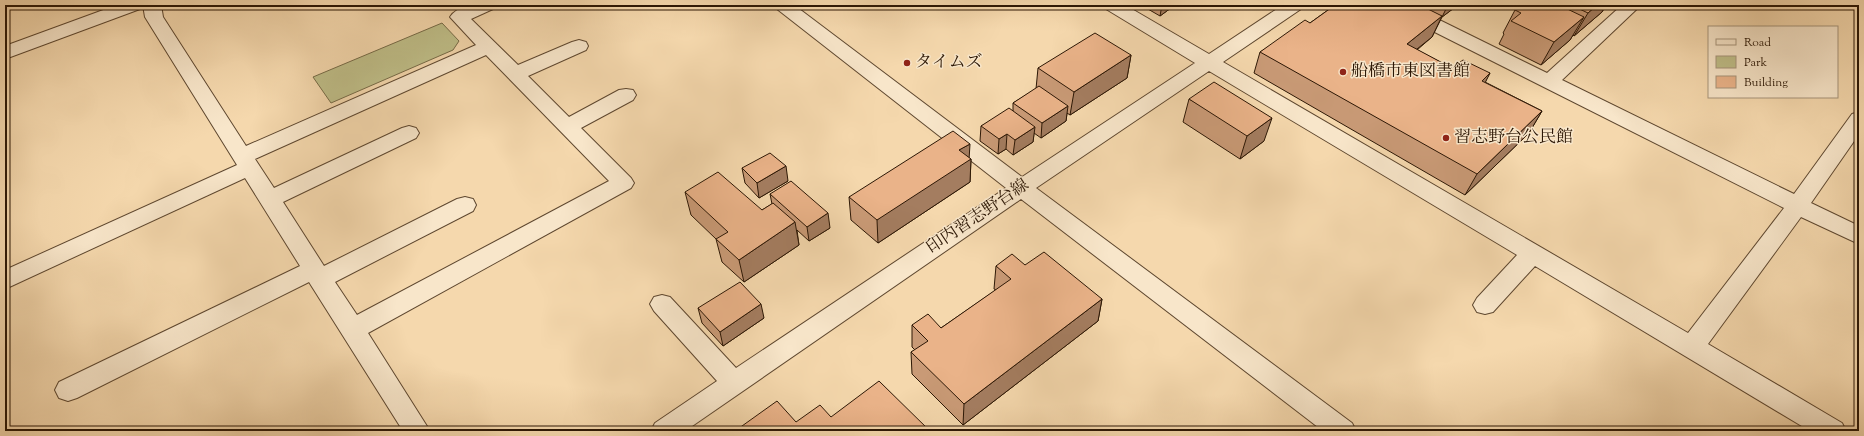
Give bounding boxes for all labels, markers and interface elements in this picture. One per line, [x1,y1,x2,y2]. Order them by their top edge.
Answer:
legend [1708,26,1838,98]
text: Road [1744,34,1771,52]
place label: タイムズ [915,51,983,75]
text: Park [1744,54,1767,72]
marker: タイムズ [902,58,912,68]
place label: 船橋市東図書館 [1351,60,1470,84]
marker: 船橋市東図書館 [1338,67,1348,77]
text: Building [1744,74,1788,92]
place label: 習志野台公民館 [1454,126,1573,150]
marker: 習志野台公民館 [1441,133,1451,143]
street label: 印内習志野台線 [922,174,1034,260]

